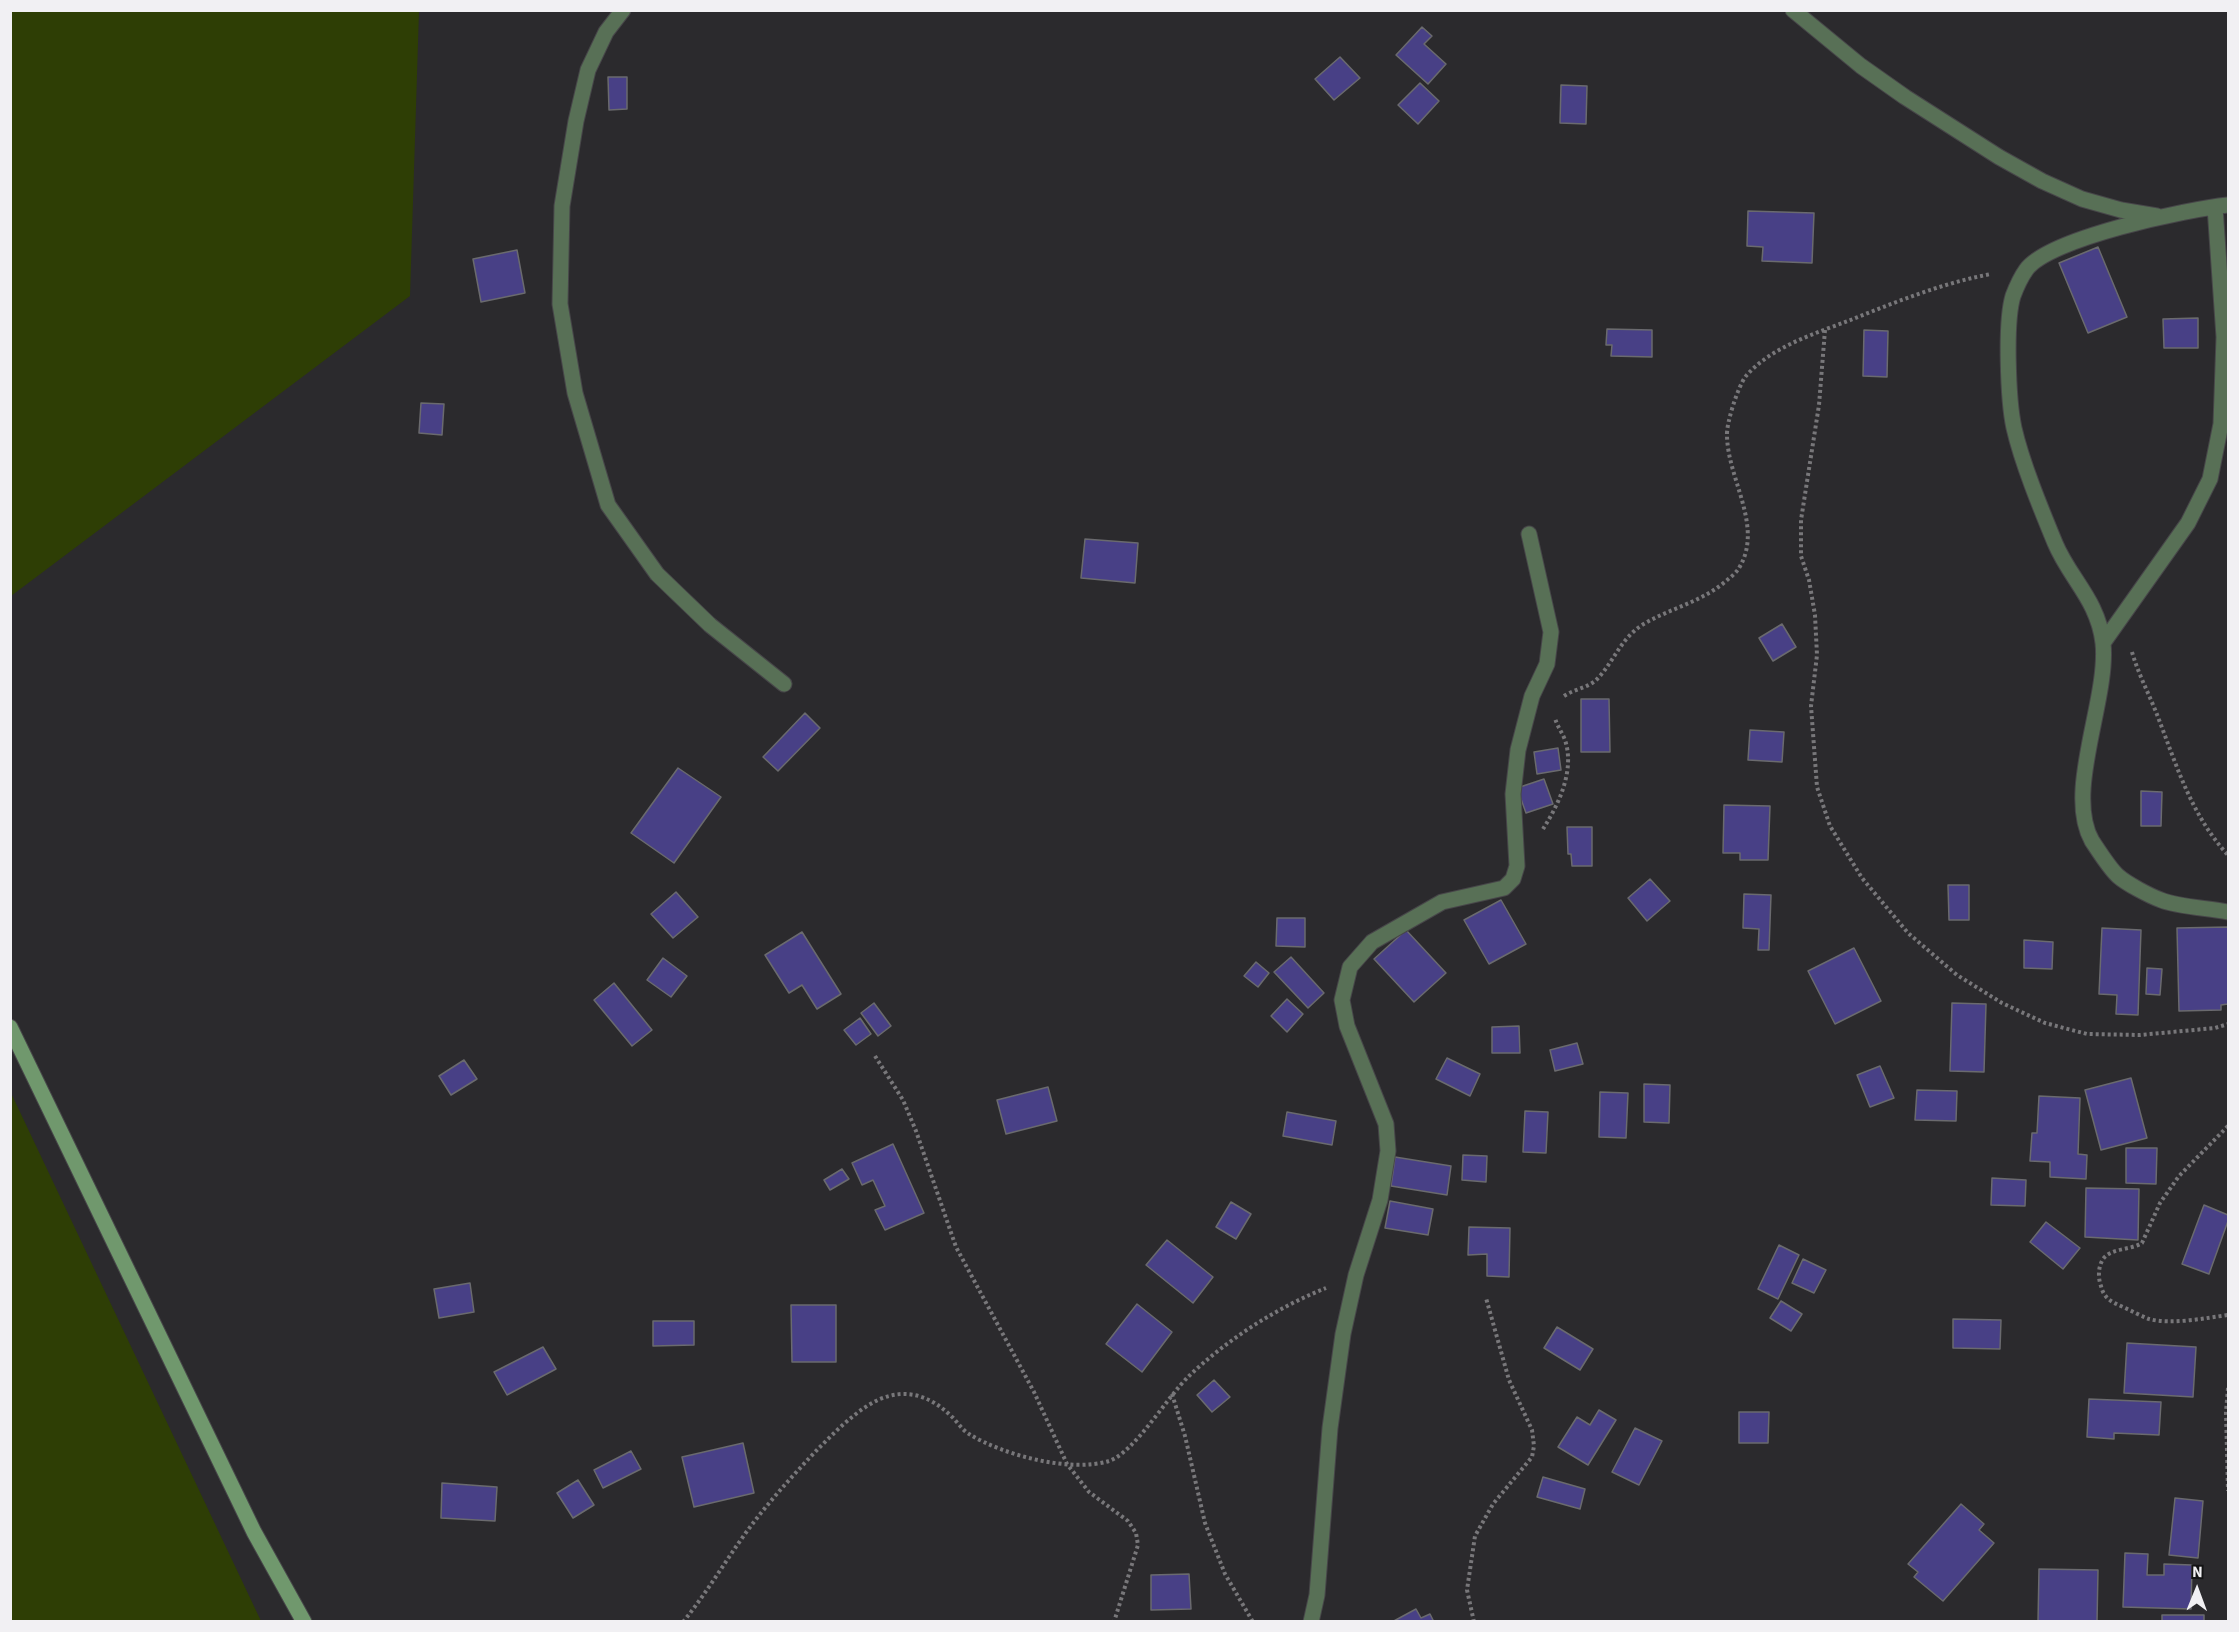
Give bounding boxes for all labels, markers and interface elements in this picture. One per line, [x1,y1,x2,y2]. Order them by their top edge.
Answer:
north arrow [2167,1560,2227,1620]
text: N [2192,1561,2203,1583]

